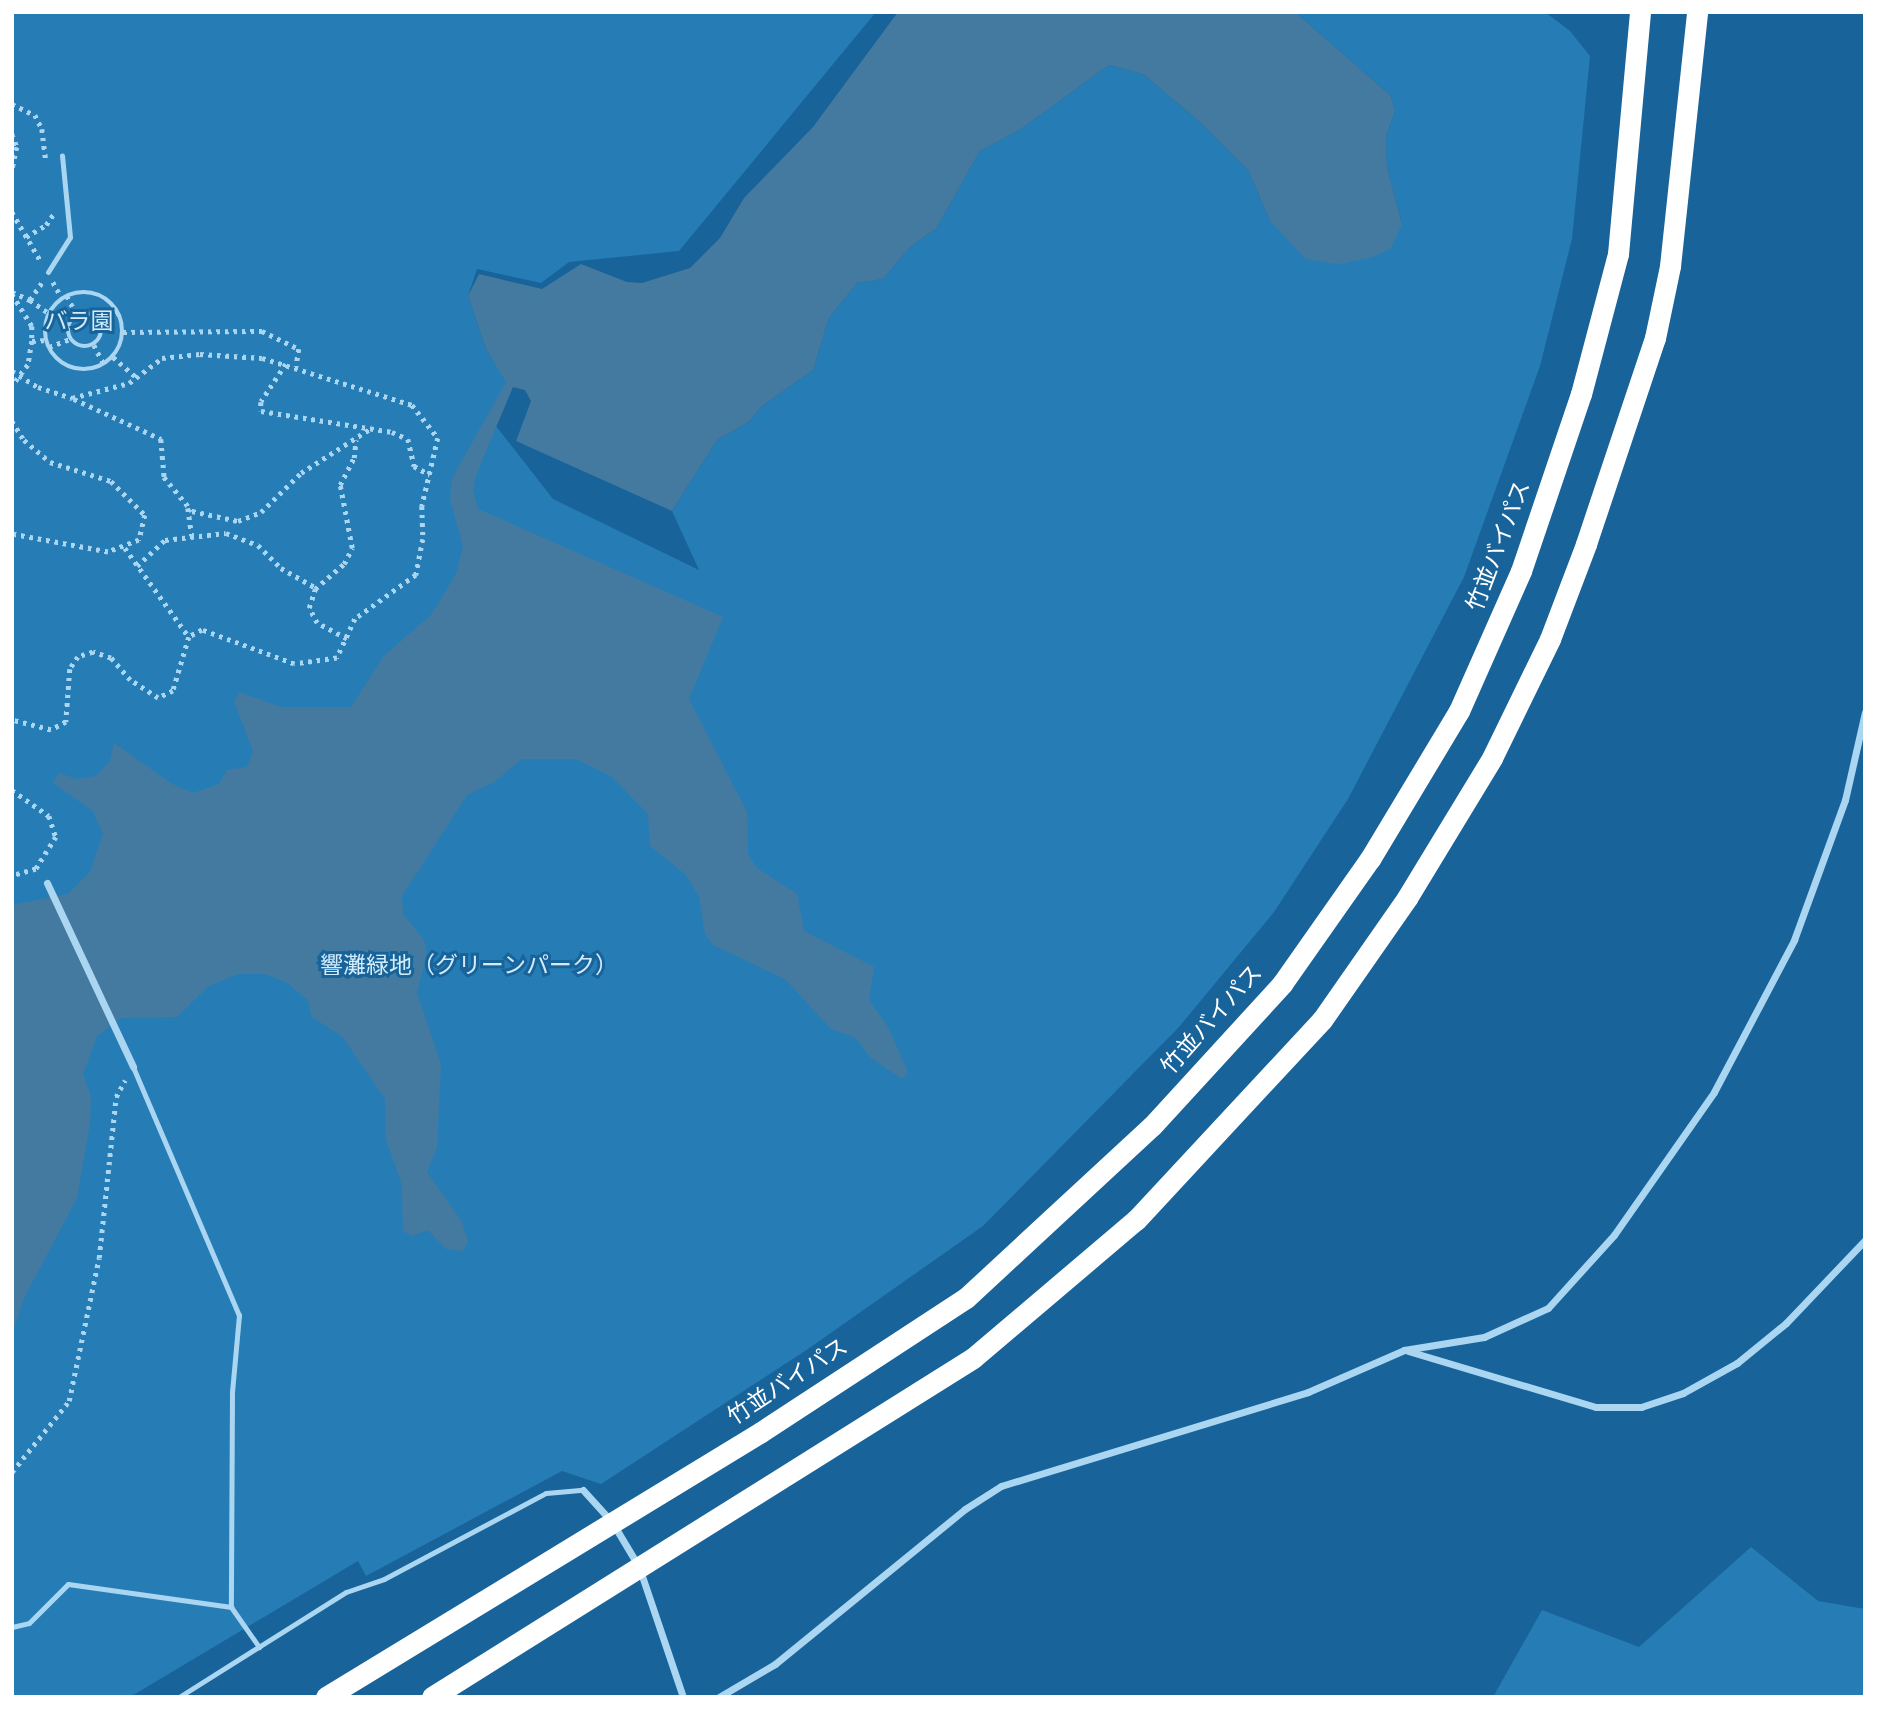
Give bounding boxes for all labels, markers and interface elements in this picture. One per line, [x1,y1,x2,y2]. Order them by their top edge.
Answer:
park label: バラ園 [45,308,113,336]
street label: 竹並バイパス [1461,477,1537,615]
park label: 響灘緑地（グリーンパーク） [320,952,618,980]
street label: 竹並バイパス [1156,959,1268,1081]
street label: 竹並バイパス [723,1333,853,1431]

